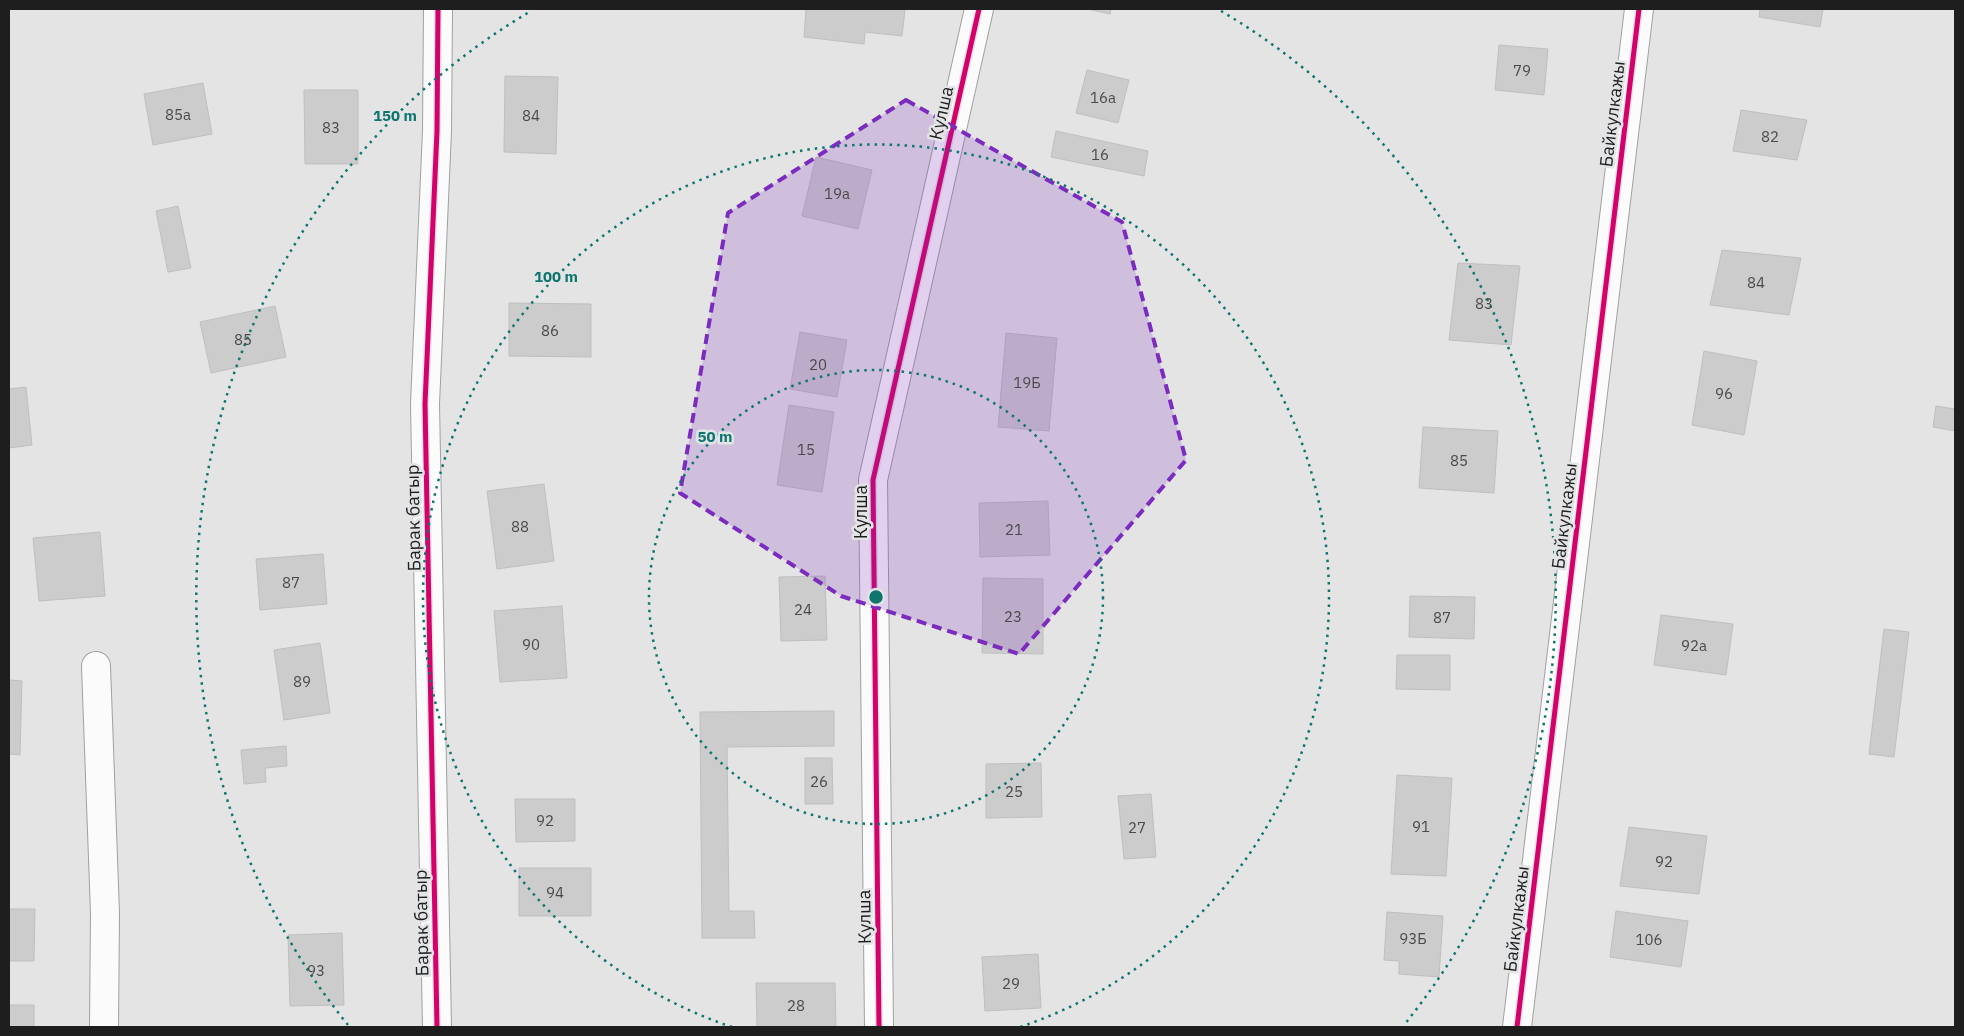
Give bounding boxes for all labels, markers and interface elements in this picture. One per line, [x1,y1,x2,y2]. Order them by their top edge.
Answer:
street label: Байкулкажы [1594,60,1630,168]
house number: 79 [1513,61,1531,80]
street label: Кулша [924,84,958,142]
house number: 16а [1090,88,1116,107]
house number: 85а [165,105,191,124]
text: 150 m [373,106,417,125]
house number: 84 [522,106,540,125]
house number: 83 [322,118,340,137]
house number: 82 [1761,127,1779,146]
house number: 16 [1091,145,1109,164]
house number: 19а [824,184,850,203]
text: 100 m [534,267,578,286]
house number: 84 [1747,273,1765,292]
house number: 83 [1475,294,1493,313]
house number: 86 [541,321,559,340]
house number: 85 [234,330,252,349]
house number: 20 [809,355,827,374]
house number: 19Б [1013,373,1041,392]
house number: 96 [1715,384,1733,403]
text: 50 m [698,427,732,446]
house number: 15 [797,440,815,459]
house number: 85 [1450,451,1468,470]
street label: Байкулкажы [1546,462,1582,570]
street label: Барак батыр [401,464,425,572]
street label: Кулша [849,484,872,539]
house number: 88 [511,517,529,536]
house number: 21 [1005,520,1023,539]
house number: 87 [282,573,300,592]
centre of rings [867,588,885,606]
house number: 24 [794,600,812,619]
house number: 23 [1004,607,1022,626]
house number: 87 [1433,608,1451,627]
house number: 90 [522,635,540,654]
house number: 92а [1681,636,1707,655]
house number: 89 [293,672,311,691]
house number: 26 [810,772,828,791]
house number: 25 [1005,782,1023,801]
house number: 92 [536,811,554,830]
house number: 91 [1412,817,1430,836]
house number: 27 [1128,818,1146,837]
house number: 92 [1655,852,1673,871]
street label: Байкулкажы [1498,865,1534,973]
street label: Барак батыр [409,869,433,977]
house number: 94 [546,883,564,902]
street label: Кулша [852,889,876,944]
house number: 93Б [1399,929,1427,948]
house number: 106 [1635,930,1663,949]
house number: 93 [307,961,325,980]
house number: 29 [1002,974,1020,993]
house number: 28 [787,996,805,1015]

